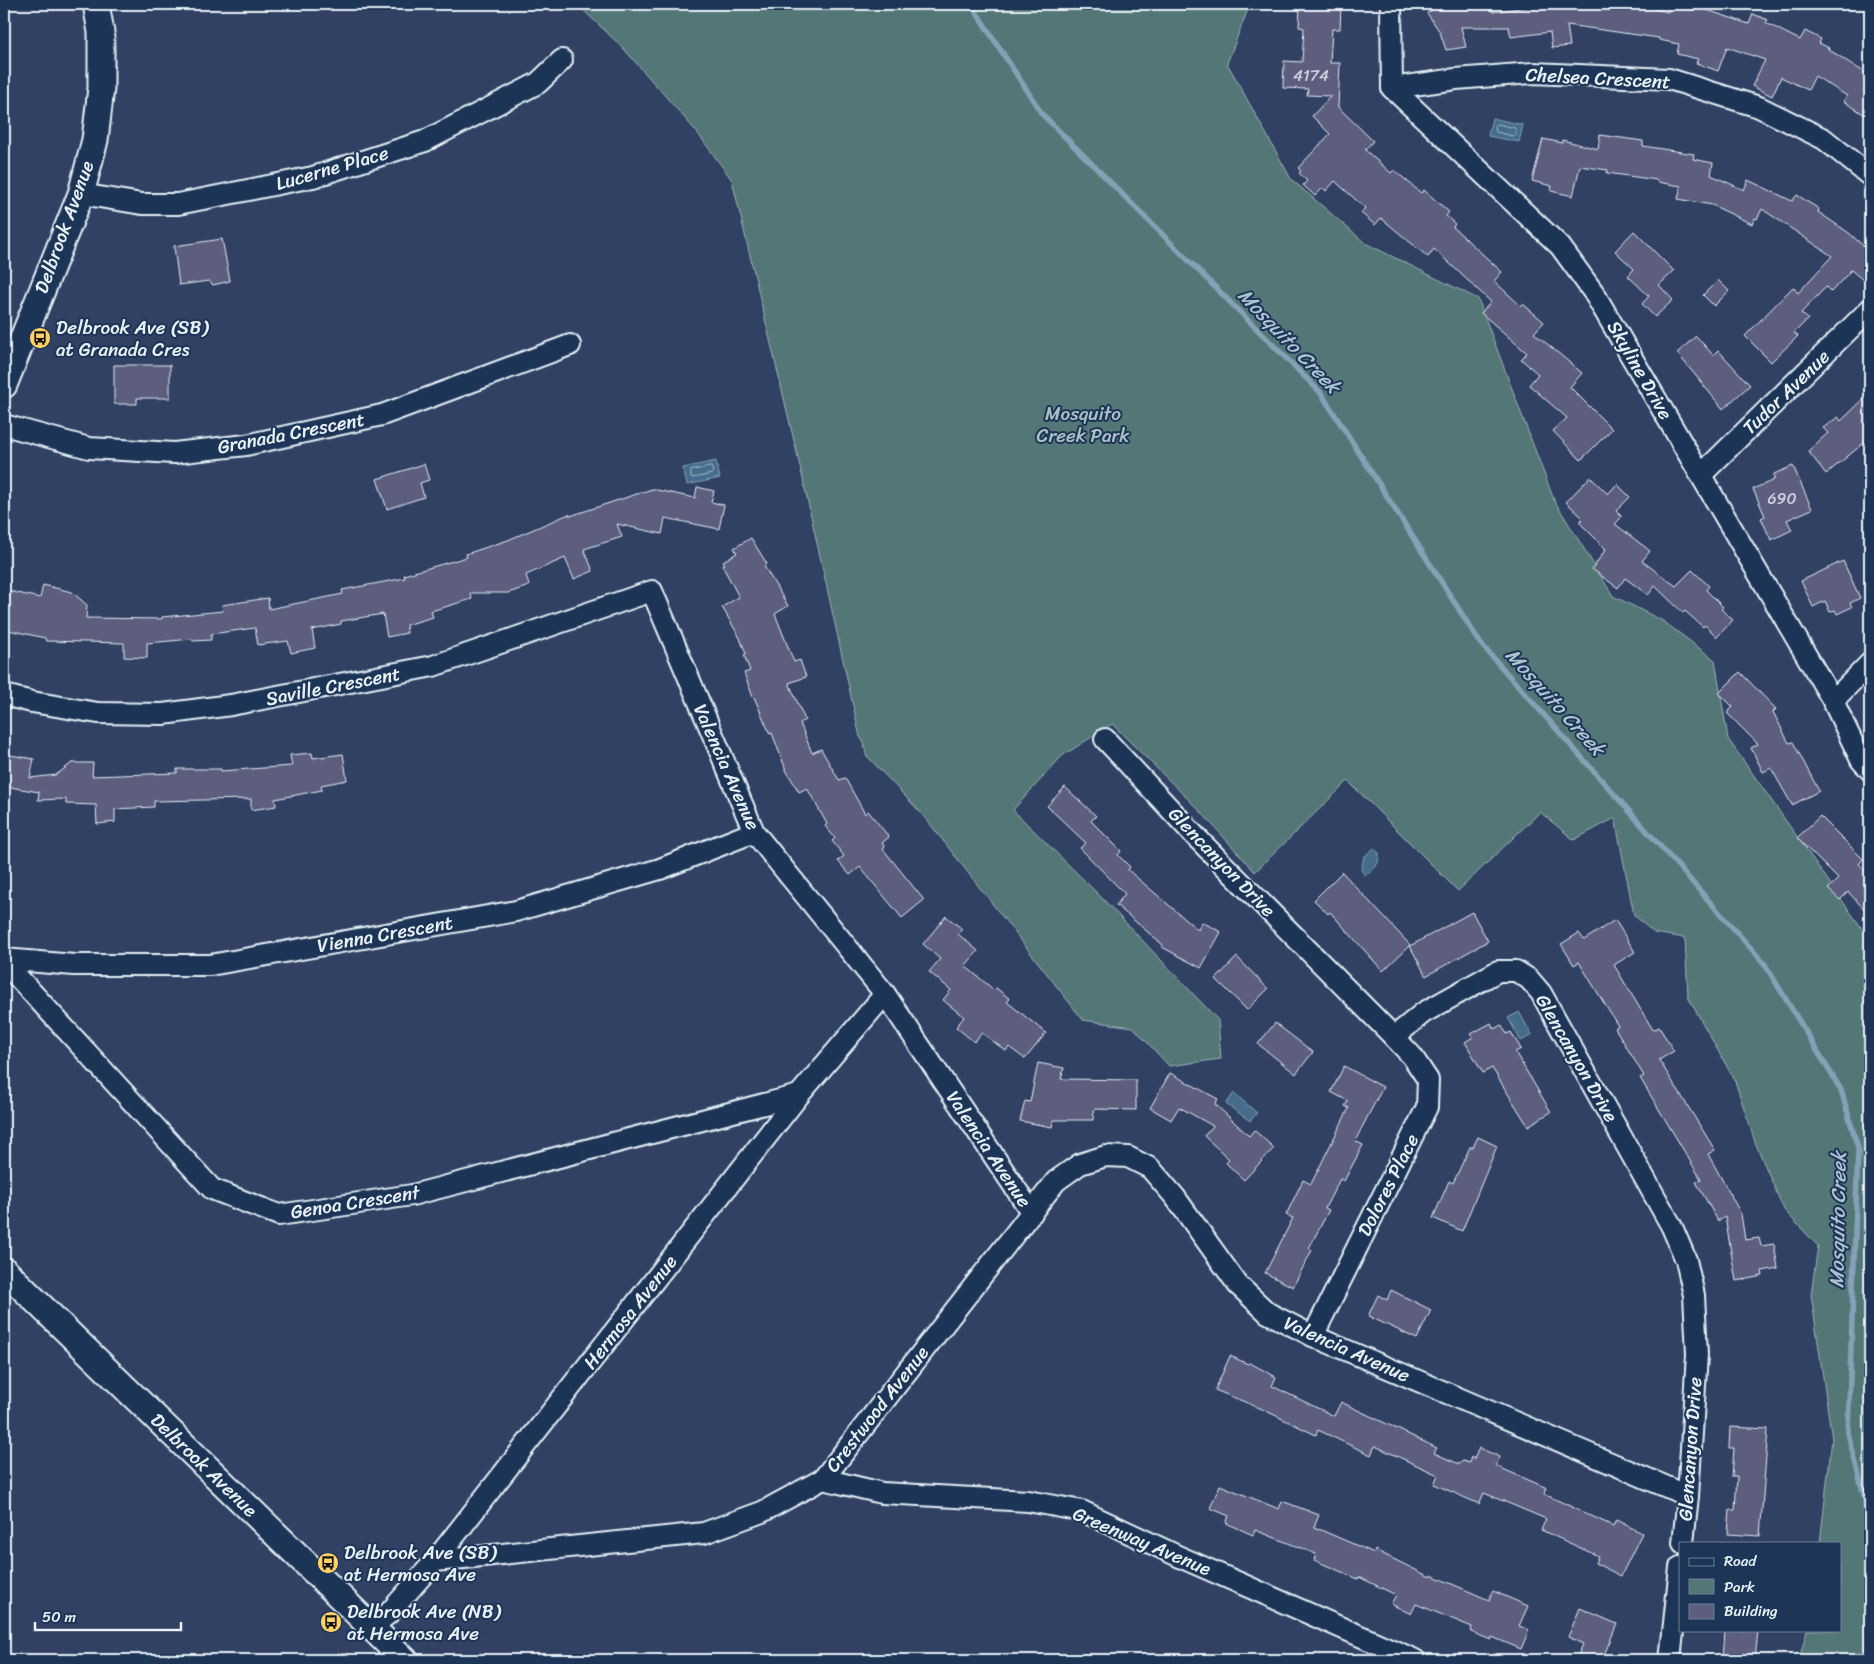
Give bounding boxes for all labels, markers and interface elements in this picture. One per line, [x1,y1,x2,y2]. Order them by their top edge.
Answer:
street label: Chelsea Crescent [1525,58,1671,98]
house number: 4174 [1293,61,1329,90]
street label: Lucerne Place [272,136,393,200]
street label: Delbrook Avenue [25,156,103,298]
water label: Mosquito Creek [1229,280,1351,404]
place label: Delbrook Ave (SB) at Granada Cres [56,311,209,366]
street label: Skyline Drive [1598,314,1682,426]
bus stop icon: Delbrook Ave (SB) at Granada Cres [28,326,52,350]
street label: Tudor Avenue [1734,341,1838,443]
park label: Mosquito Creek Park [1037,397,1130,452]
street label: Granada Crescent [215,403,367,463]
house number: 690 [1767,484,1797,513]
water label: Mosquito Creek [1496,640,1615,766]
street label: Saville Crescent [263,657,403,715]
street label: Valencia Avenue [684,698,770,836]
street label: Glencanyon Drive [1160,799,1284,925]
street label: Vienna Crescent [315,906,455,962]
street label: Glencanyon Drive [1527,987,1627,1129]
street label: Valencia Avenue [937,1084,1041,1215]
street label: Dolores Place [1348,1128,1428,1242]
water label: Mosquito Creek [1819,1149,1857,1288]
street label: Genoa Crescent [288,1175,423,1228]
street label: Hermosa Avenue [574,1247,686,1377]
street label: Valencia Avenue [1278,1306,1416,1392]
street label: Crestwood Avenue [817,1338,937,1480]
street label: Glencanyon Drive [1669,1376,1711,1522]
street label: Delbrook Avenue [142,1405,266,1525]
street label: Greenway Avenue [1068,1497,1216,1585]
place label: Delbrook Ave (SB) at Hermosa Ave [344,1536,497,1591]
legend [1679,1542,1842,1632]
text: Road [1724,1548,1757,1574]
bus stop icon: Delbrook Ave (SB) at Hermosa Ave [316,1551,340,1575]
text: Park [1724,1574,1755,1600]
place label: Delbrook Ave (NB) at Hermosa Ave [347,1595,502,1650]
text: Building [1724,1598,1778,1624]
scale bar [35,1599,181,1631]
text: 50 m [42,1604,77,1630]
bus stop icon: Delbrook Ave (NB) at Hermosa Ave [319,1610,343,1634]

